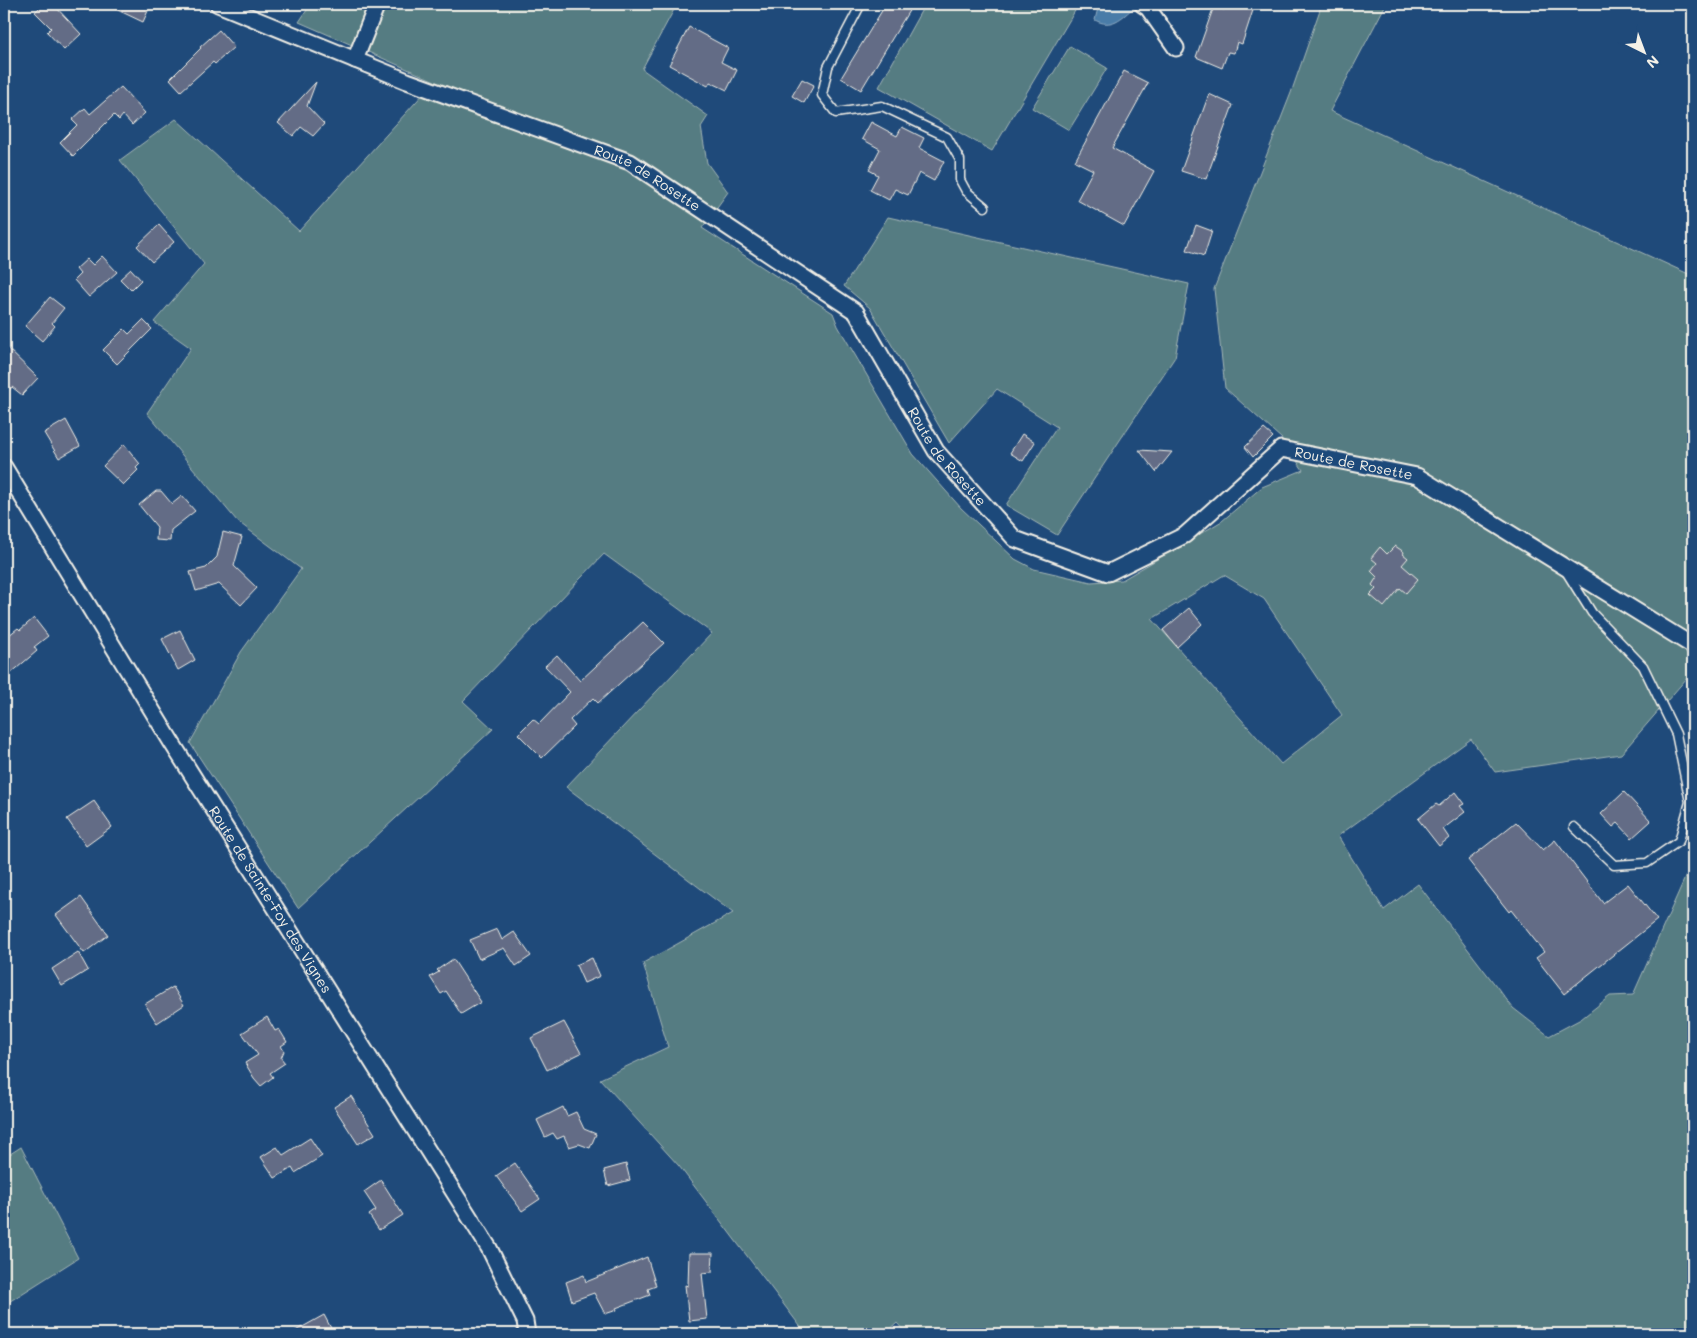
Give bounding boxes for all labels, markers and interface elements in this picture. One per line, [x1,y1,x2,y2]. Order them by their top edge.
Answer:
north arrow [1620,28,1670,78]
text: N [1643,51,1663,73]
street label: Route de Rosette [592,140,704,215]
street label: Route de Rosette [904,404,991,510]
street label: Route de Rosette [1293,442,1414,484]
street label: Route de Sainte-Foy des Vignes [205,802,337,996]

